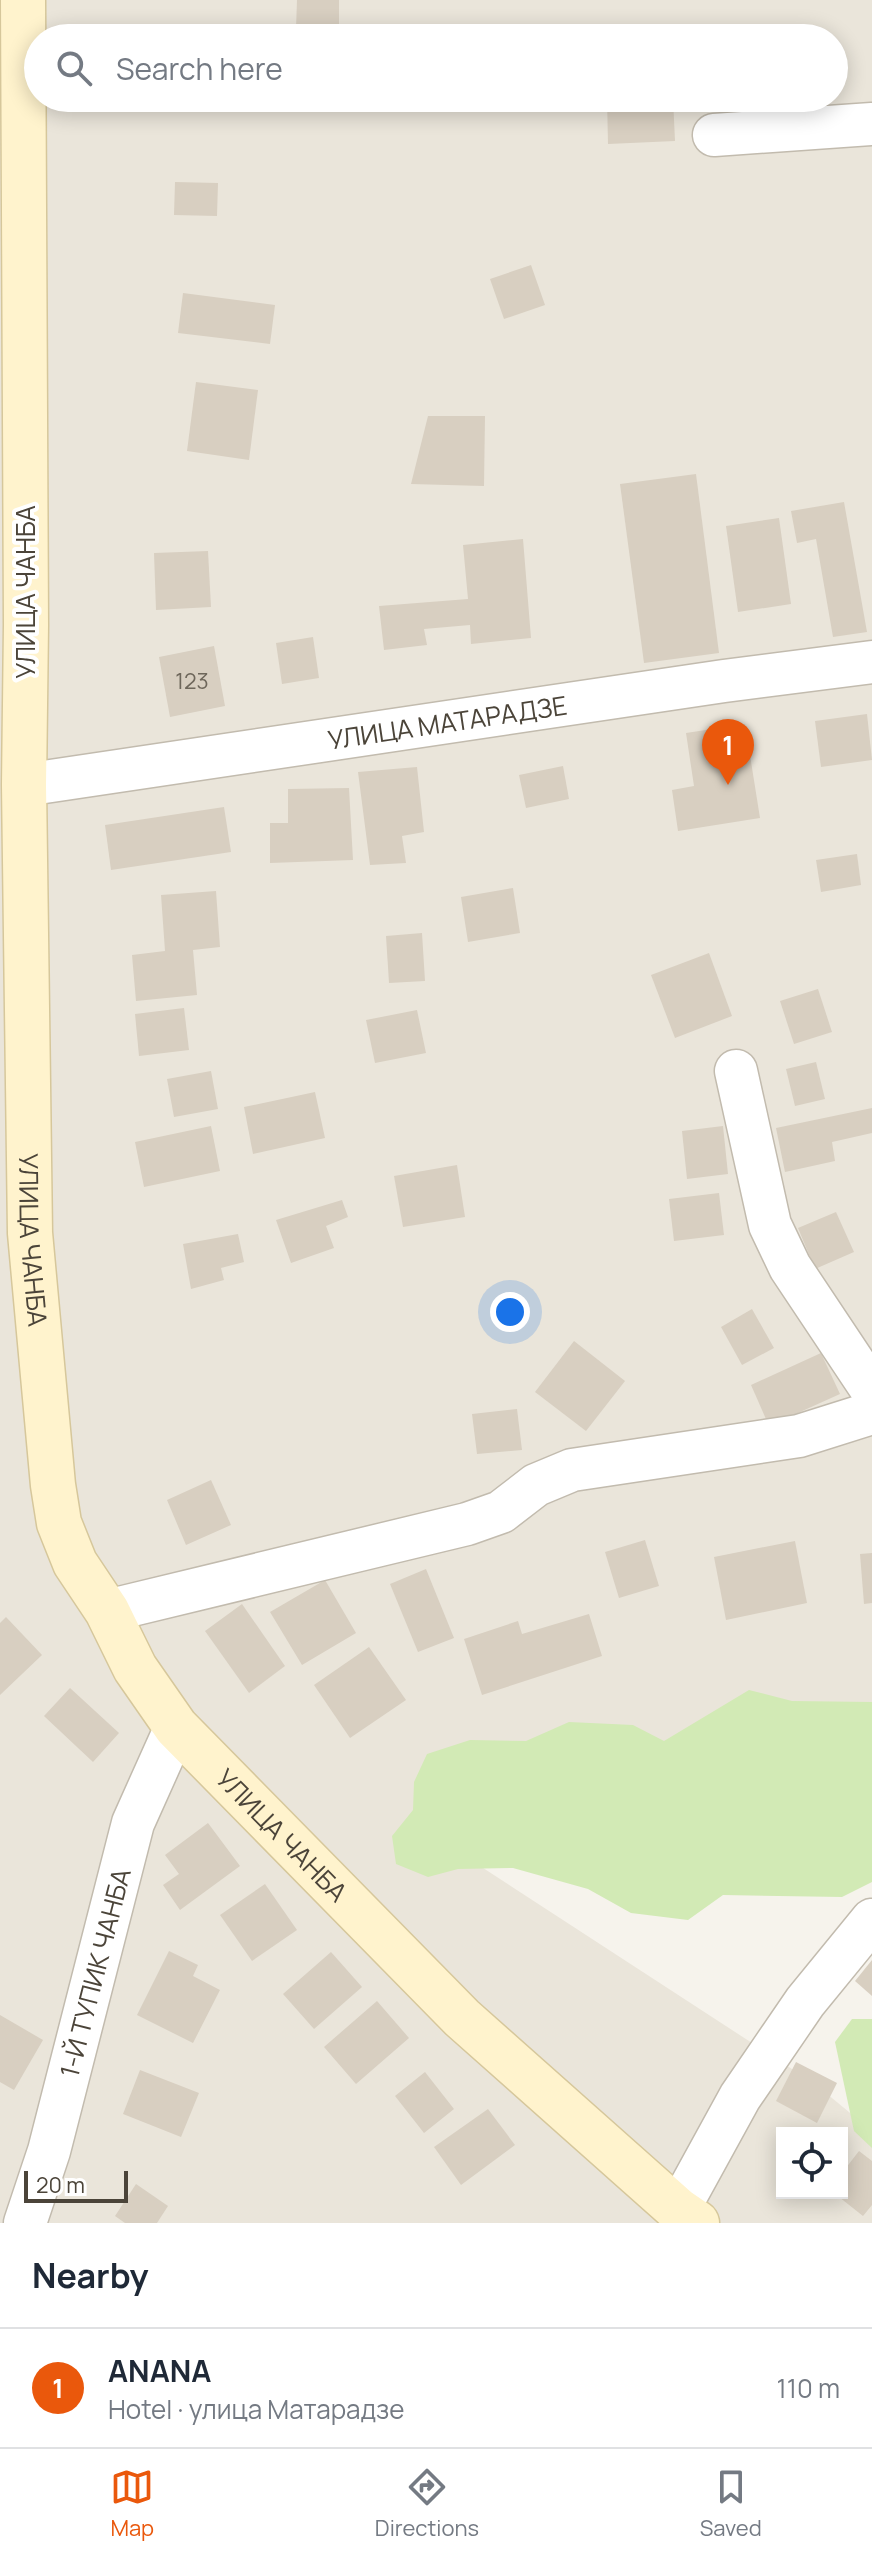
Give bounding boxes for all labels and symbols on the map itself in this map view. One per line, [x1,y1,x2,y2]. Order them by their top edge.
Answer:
street label: УЛИЦА ЧАНБА [7,505,43,679]
house number: 123 [175,666,209,696]
street label: УЛИЦА МАТАРАДЗЕ [325,687,569,758]
pin: 1 [702,719,754,785]
street label: УЛИЦА ЧАНБА [11,1153,56,1328]
your location [490,1292,530,1332]
street label: УЛИЦА ЧАНБА [208,1760,356,1909]
street label: 1-Й ТУПИК ЧАНБА [51,1864,139,2081]
scale bar [24,2167,128,2203]

